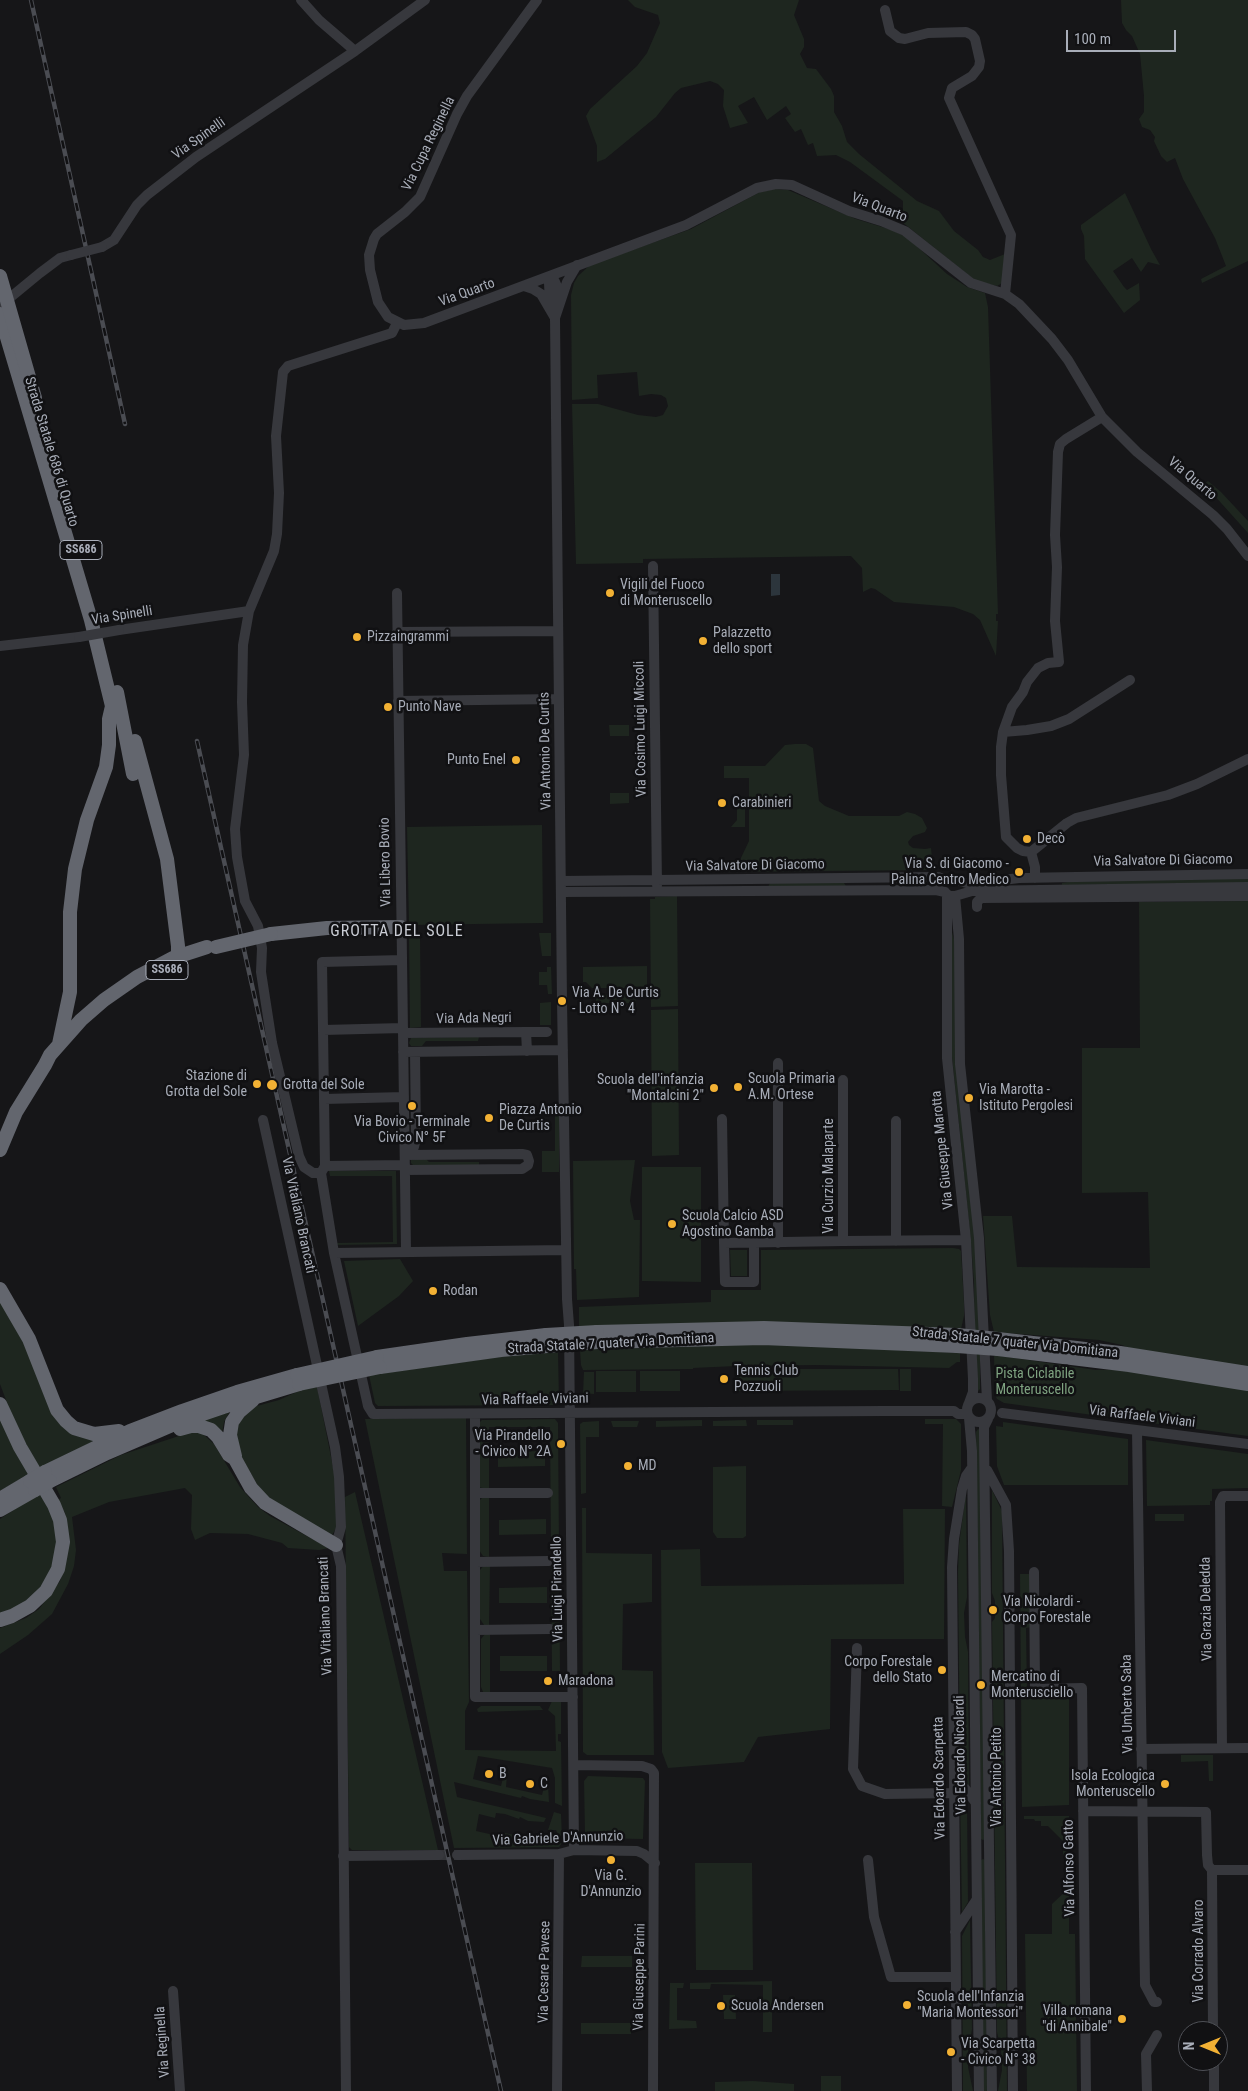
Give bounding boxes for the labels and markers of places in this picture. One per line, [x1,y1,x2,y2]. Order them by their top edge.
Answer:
place label: Vigili del Fuoco di Monteruscello [620,577,712,610]
marker: Vigili del Fuoco di Monteruscello [604,587,616,599]
place label: Palazzetto dello sport [713,625,772,658]
place label: Pizzaingrammi [367,629,449,645]
marker: Pizzaingrammi [351,631,363,643]
marker: Palazzetto dello sport [697,635,709,647]
place label: Punto Nave [398,699,461,715]
marker: Punto Nave [382,701,394,713]
place label: Punto Enel [447,752,506,768]
marker: Punto Enel [510,754,522,766]
place label: Carabinieri [732,795,791,811]
marker: Carabinieri [716,797,728,809]
place label: Decò [1037,831,1065,847]
marker: Decò [1021,833,1033,845]
place label: Via S. di Giacomo - Palina Centro Medico [891,856,1009,889]
marker: Via S. di Giacomo - Palina Centro Medico [1013,866,1025,878]
place label: Via A. De Curtis - Lotto N° 4 [572,985,659,1018]
marker: Via A. De Curtis - Lotto N° 4 [556,995,568,1007]
place label: Stazione di Grotta del Sole [165,1068,247,1100]
place label: Scuola Primaria A.M. Ortese [748,1071,835,1104]
place label: Scuola dell'infanzia "Montalcini 2" [597,1072,704,1104]
place label: Grotta del Sole [283,1077,365,1093]
marker: Stazione di Grotta del Sole [251,1078,263,1090]
marker: Grotta del Sole [265,1078,279,1092]
marker: Scuola Primaria A.M. Ortese [732,1081,744,1093]
marker: Scuola dell'infanzia "Montalcini 2" [708,1082,720,1094]
place label: Via Marotta - Istituto Pergolesi [979,1082,1073,1114]
marker: Via Marotta - Istituto Pergolesi [963,1092,975,1104]
marker: Via Bovio - Terminale Civico N° 5F [406,1100,418,1112]
place label: Piazza Antonio De Curtis [499,1102,582,1134]
marker: Piazza Antonio De Curtis [483,1112,495,1124]
place label: Via Bovio - Terminale Civico N° 5F [354,1114,470,1146]
place label: Scuola Calcio ASD Agostino Gamba [682,1208,784,1240]
marker: Scuola Calcio ASD Agostino Gamba [666,1218,678,1230]
place label: Rodan [443,1283,478,1299]
marker: Rodan [427,1285,439,1297]
place label: Tennis Club Pozzuoli [734,1363,798,1395]
marker: Tennis Club Pozzuoli [718,1373,730,1385]
place label: Via Pirandello - Civico N° 2A [475,1428,551,1460]
marker: Via Pirandello - Civico N° 2A [555,1438,567,1450]
place label: MD [638,1458,657,1474]
marker: MD [622,1460,634,1472]
place label: Via Nicolardi - Corpo Forestale [1003,1594,1091,1626]
marker: Via Nicolardi - Corpo Forestale [987,1604,999,1616]
place label: Corpo Forestale dello Stato [844,1654,932,1686]
marker: Corpo Forestale dello Stato [936,1664,948,1676]
place label: Mercatino di Monterusciello [991,1669,1073,1701]
place label: Maradona [558,1673,613,1689]
marker: Maradona [542,1675,554,1687]
marker: Mercatino di Monterusciello [975,1679,987,1691]
place label: B [499,1766,507,1782]
marker: B [483,1768,495,1780]
place label: Isola Ecologica Monteruscello [1071,1768,1155,1800]
place label: C [540,1776,548,1792]
marker: C [524,1778,536,1790]
marker: Isola Ecologica Monteruscello [1159,1778,1171,1790]
marker: Via G. D'Annunzio [605,1854,617,1866]
place label: Via G. D'Annunzio [580,1868,642,1900]
place label: Scuola dell'Infanzia "Maria Montessori" [917,1989,1024,2021]
place label: Scuola Andersen [731,1998,824,2014]
marker: Scuola dell'Infanzia "Maria Montessori" [901,1999,913,2011]
marker: Scuola Andersen [715,2000,727,2012]
place label: Villa romana "di Annibale" [1042,2003,1112,2035]
marker: Villa romana "di Annibale" [1116,2013,1128,2025]
place label: Via Scarpetta - Civico N° 38 [961,2036,1036,2068]
marker: Via Scarpetta - Civico N° 38 [945,2046,957,2058]

